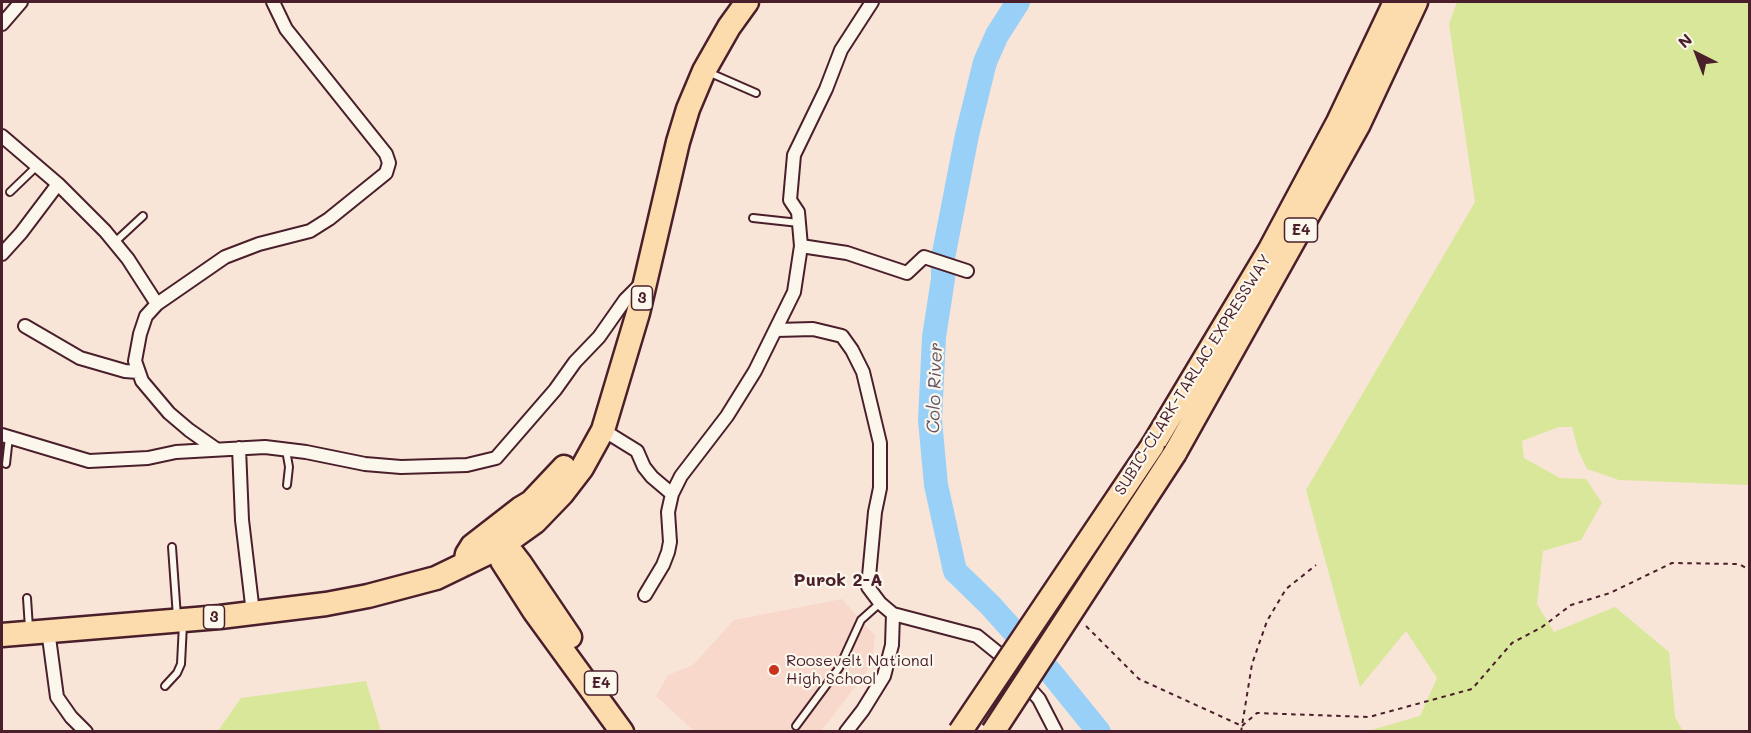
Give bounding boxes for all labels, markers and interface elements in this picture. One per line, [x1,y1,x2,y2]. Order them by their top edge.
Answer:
north arrow [1667,24,1727,84]
text: N [1673,28,1696,52]
road number: E4 [1284,218,1318,242]
street label: SUBIC-CLARK-TARLAC EXPRESSWAY [1111,251,1275,499]
road number: 3 [632,286,652,310]
water label: Colo River [923,342,947,434]
district label: Purok 2-A [793,569,883,591]
road number: 3 [204,605,224,629]
place label: Roosevelt National High School [786,651,934,689]
marker: Roosevelt National High School [767,663,781,677]
road number: E4 [584,671,618,695]

